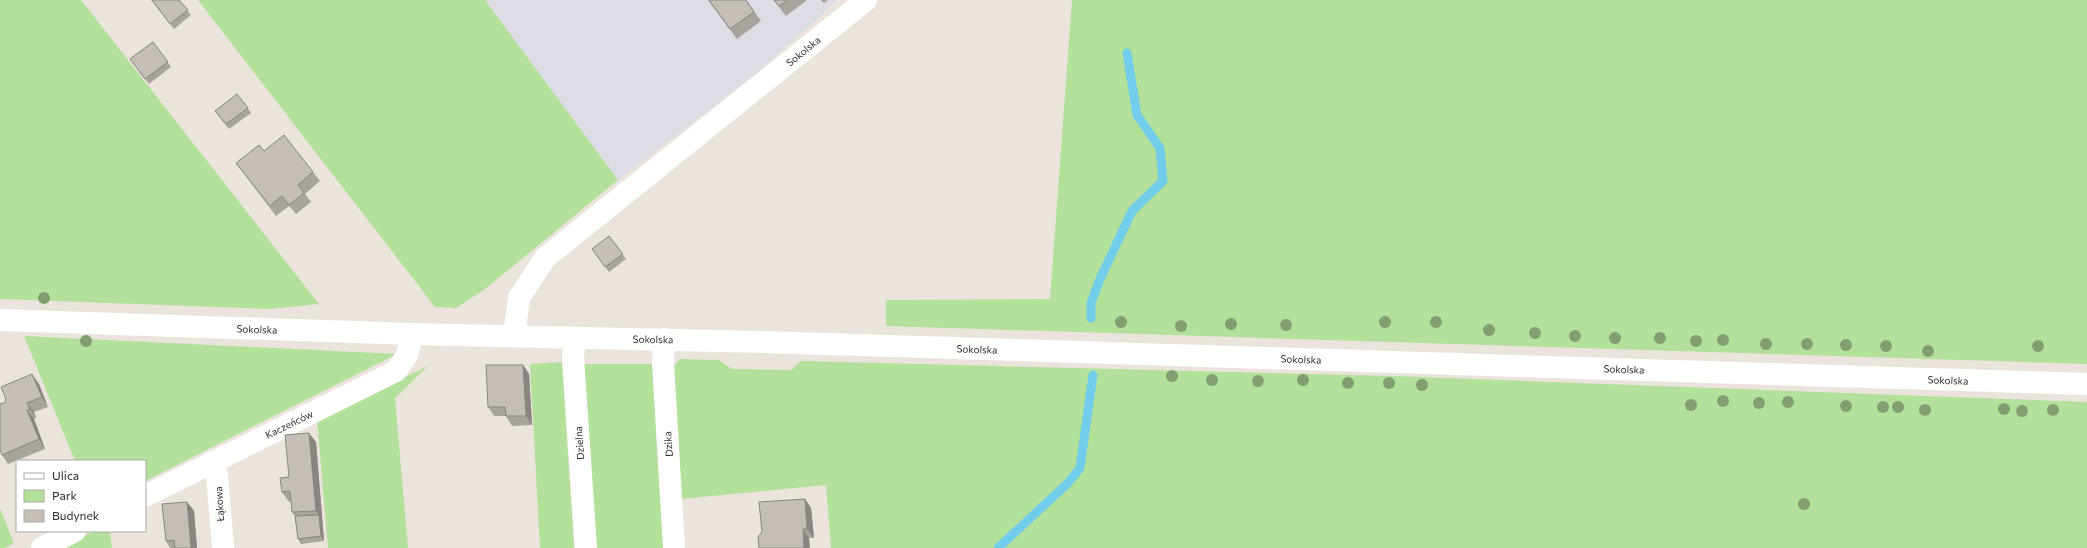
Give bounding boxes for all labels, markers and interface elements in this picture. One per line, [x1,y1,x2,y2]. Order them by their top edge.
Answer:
street label: Sokolska [783,34,823,68]
street label: Sokolska [236,322,278,336]
street label: Sokolska [633,333,673,345]
street label: Sokolska [956,342,998,356]
street label: Sokolska [1280,352,1322,366]
street label: Sokolska [1603,362,1645,376]
street label: Sokolska [1927,373,1969,387]
street label: Kaczeńców [263,407,315,441]
street label: Dzielna [572,426,586,460]
street label: Dzika [661,431,675,457]
legend [16,460,146,532]
text: Ulica [52,468,79,482]
street label: Łąkowa [212,486,226,523]
text: Park [52,488,78,502]
text: Budynek [52,508,100,522]

